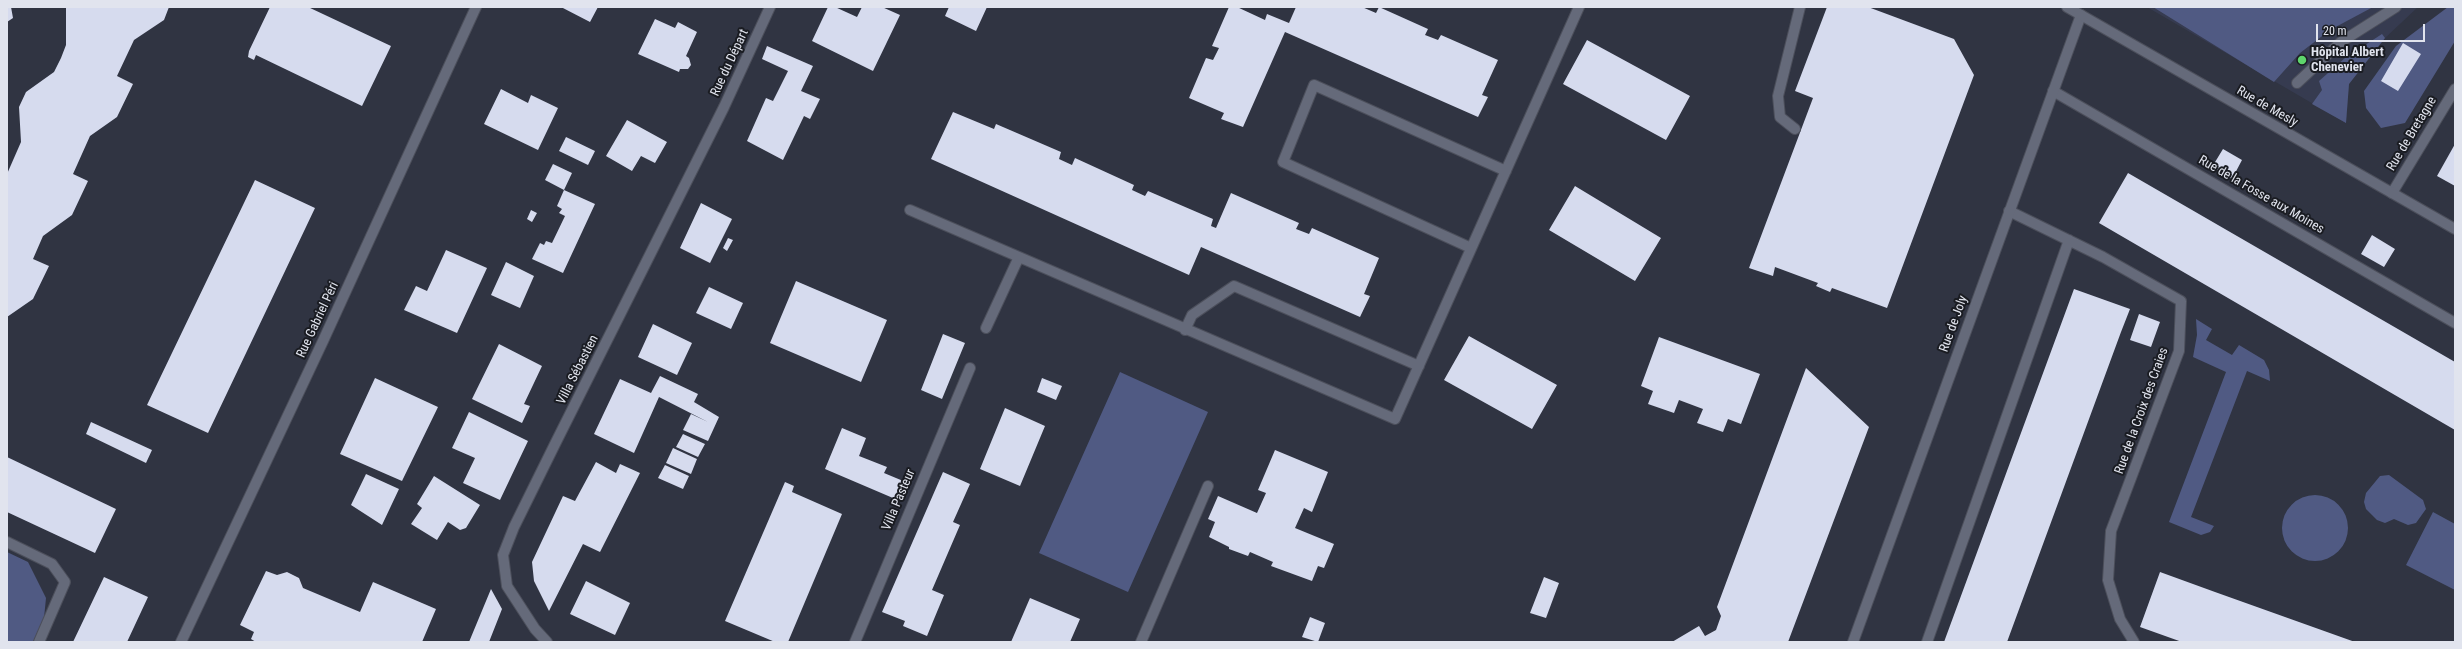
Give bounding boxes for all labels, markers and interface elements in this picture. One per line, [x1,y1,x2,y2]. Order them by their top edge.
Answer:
scale bar [2318,16,2427,42]
text: 20 m [2323,24,2347,38]
street label: Rue du Départ [708,27,752,99]
place label: Hôpital Albert Chenevier [2311,45,2384,76]
marker: Hôpital Albert Chenevier [2296,54,2308,66]
street label: Rue de Mesly [2234,83,2300,131]
street label: Rue de Bretagne [2384,94,2440,174]
street label: Rue de la Fosse aux Moines [2195,153,2327,237]
street label: Rue Gabriel Péri [294,280,342,360]
street label: Rue de Joly [1937,294,1971,354]
street label: Villa Sébastien [554,333,602,407]
street label: Rue de la Croix des Craies [2112,346,2172,476]
street label: Villa Pasteur [879,467,919,533]

